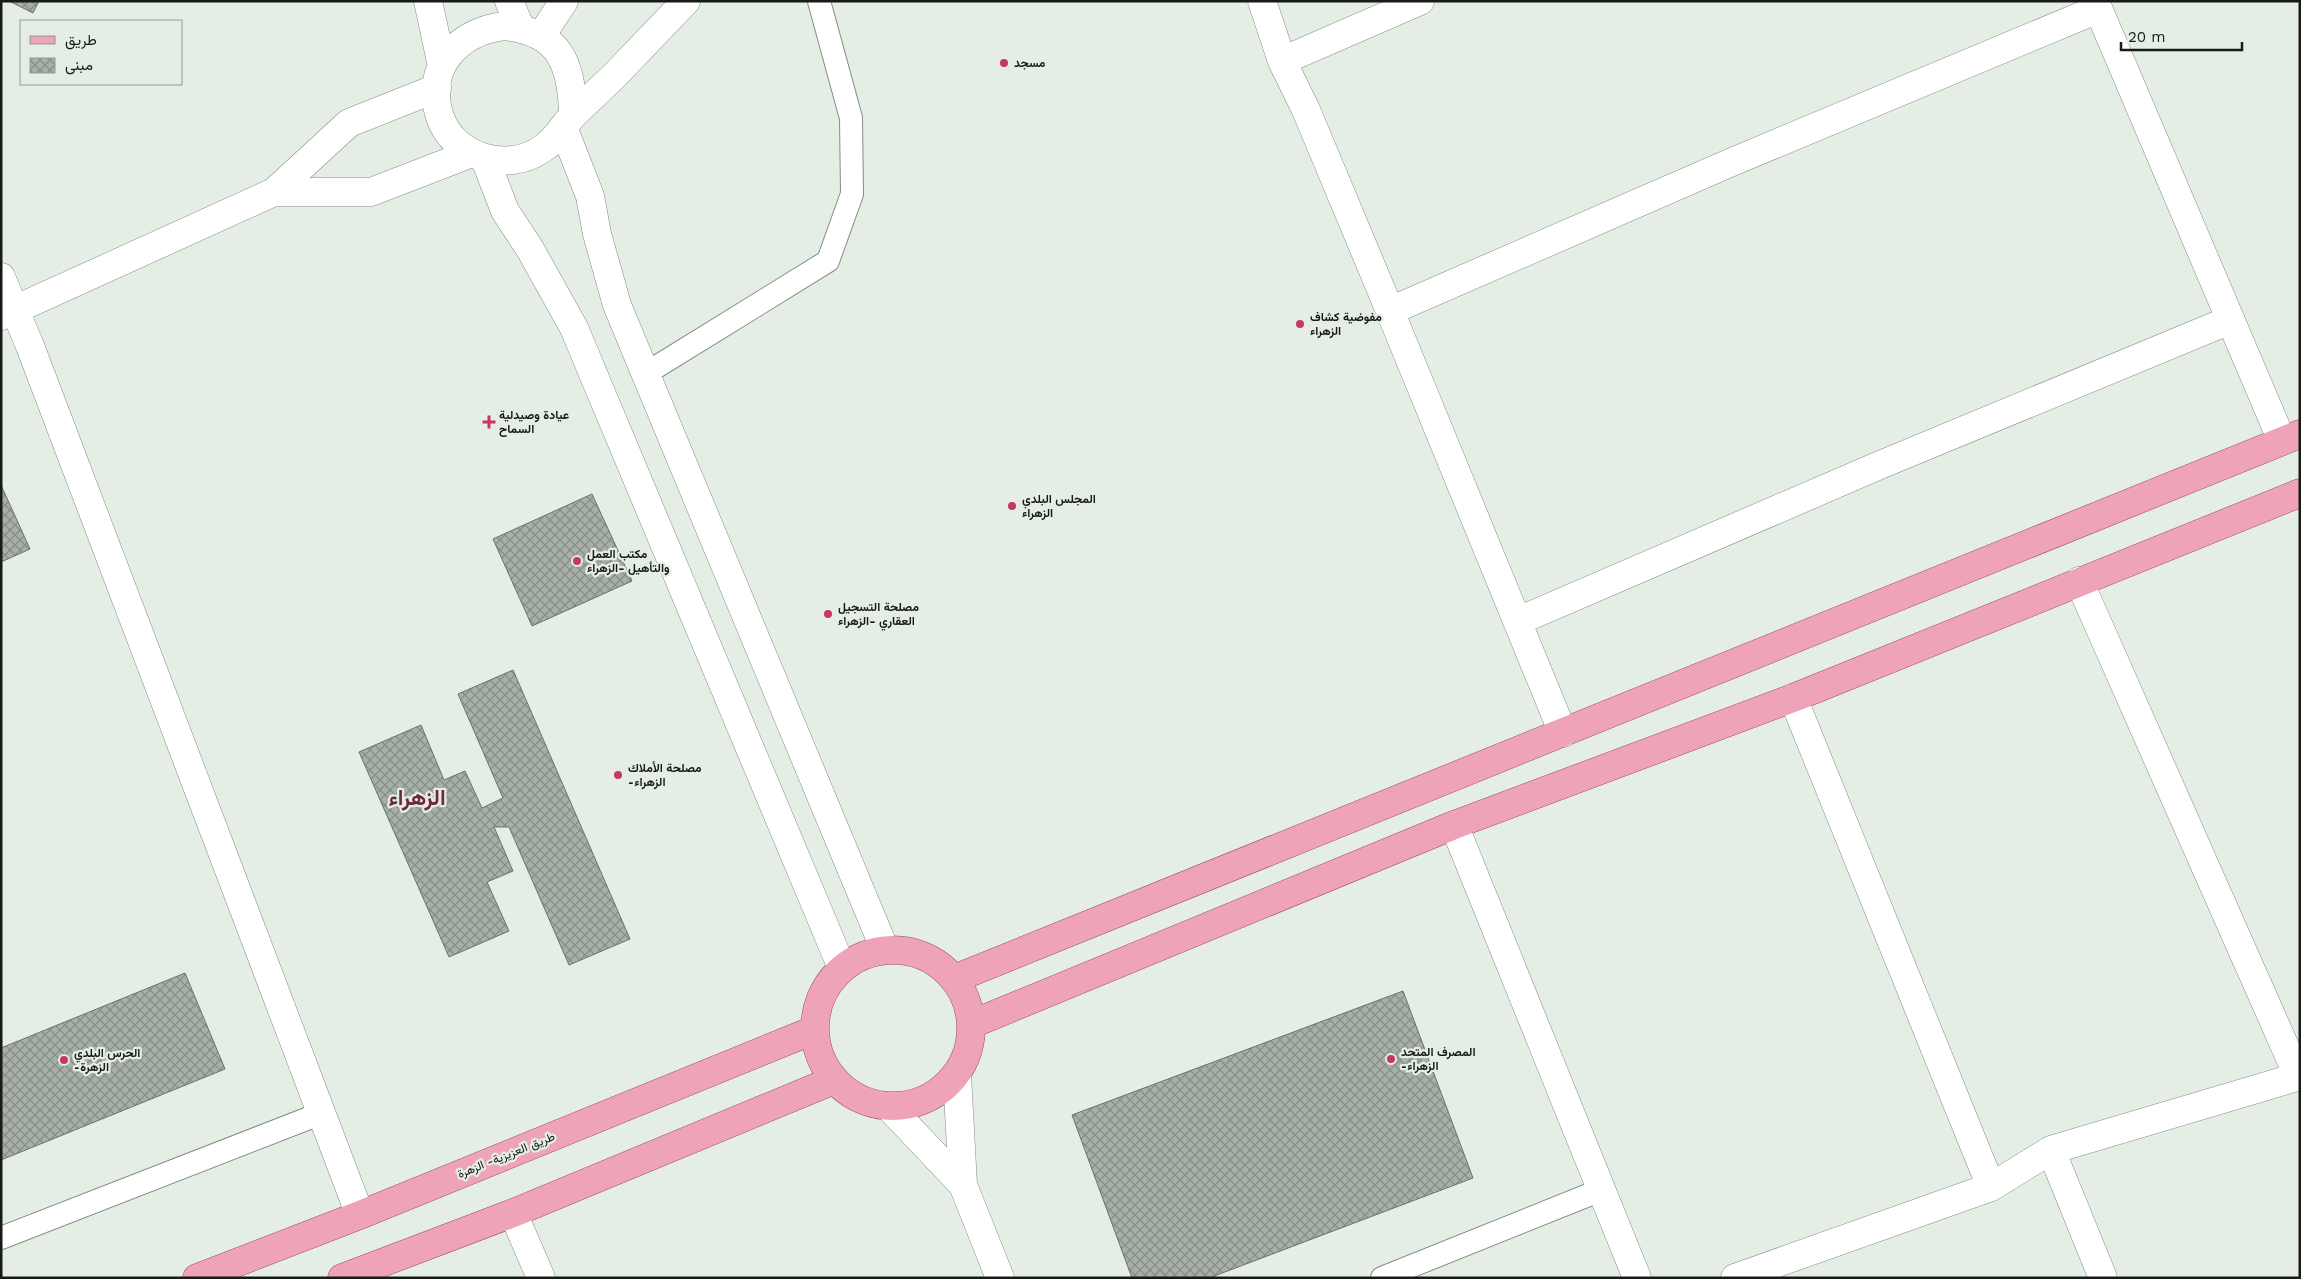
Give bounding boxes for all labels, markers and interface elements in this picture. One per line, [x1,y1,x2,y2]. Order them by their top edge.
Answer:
legend [20,20,182,85]
scale bar [2121,20,2242,52]
text: 20 m [2128,28,2166,46]
text: طريق [65,31,97,50]
text: مبنى [65,56,93,75]
place label: مسجد [1014,56,1046,70]
marker: مسجد [998,57,1010,69]
place label: مفوضية كشاف الزهراء [1310,310,1382,339]
marker: مفوضية كشاف الزهراء [1294,318,1306,330]
place label: عيادة وصيدلية السماح [499,408,569,437]
marker: عيادة وصيدلية السماح [483,416,495,428]
place label: المجلس البلدي الزهراء [1022,492,1096,521]
marker: المجلس البلدي الزهراء [1006,500,1018,512]
place label: مكتب العمل والتأهيل -الزهراء [587,547,670,576]
marker: مكتب العمل والتأهيل -الزهراء [571,555,583,567]
place label: مصلحة التسجيل العقاري -الزهراء [838,600,919,631]
marker: مصلحة التسجيل العقاري -الزهراء [822,608,834,620]
place label: مصلحة الأملاك -الزهراء [628,761,702,790]
marker: مصلحة الأملاك -الزهراء [612,769,624,781]
district label: الزهراء [388,785,446,811]
place label: المصرف المتحد -الزهراء [1401,1045,1476,1074]
place label: الحرس البلدي -الزهرة [74,1046,140,1075]
marker: المصرف المتحد -الزهراء [1385,1053,1397,1065]
marker: الحرس البلدي -الزهرة [58,1054,70,1066]
street label: طريق العزيزية- الزهرة [455,1129,557,1182]

